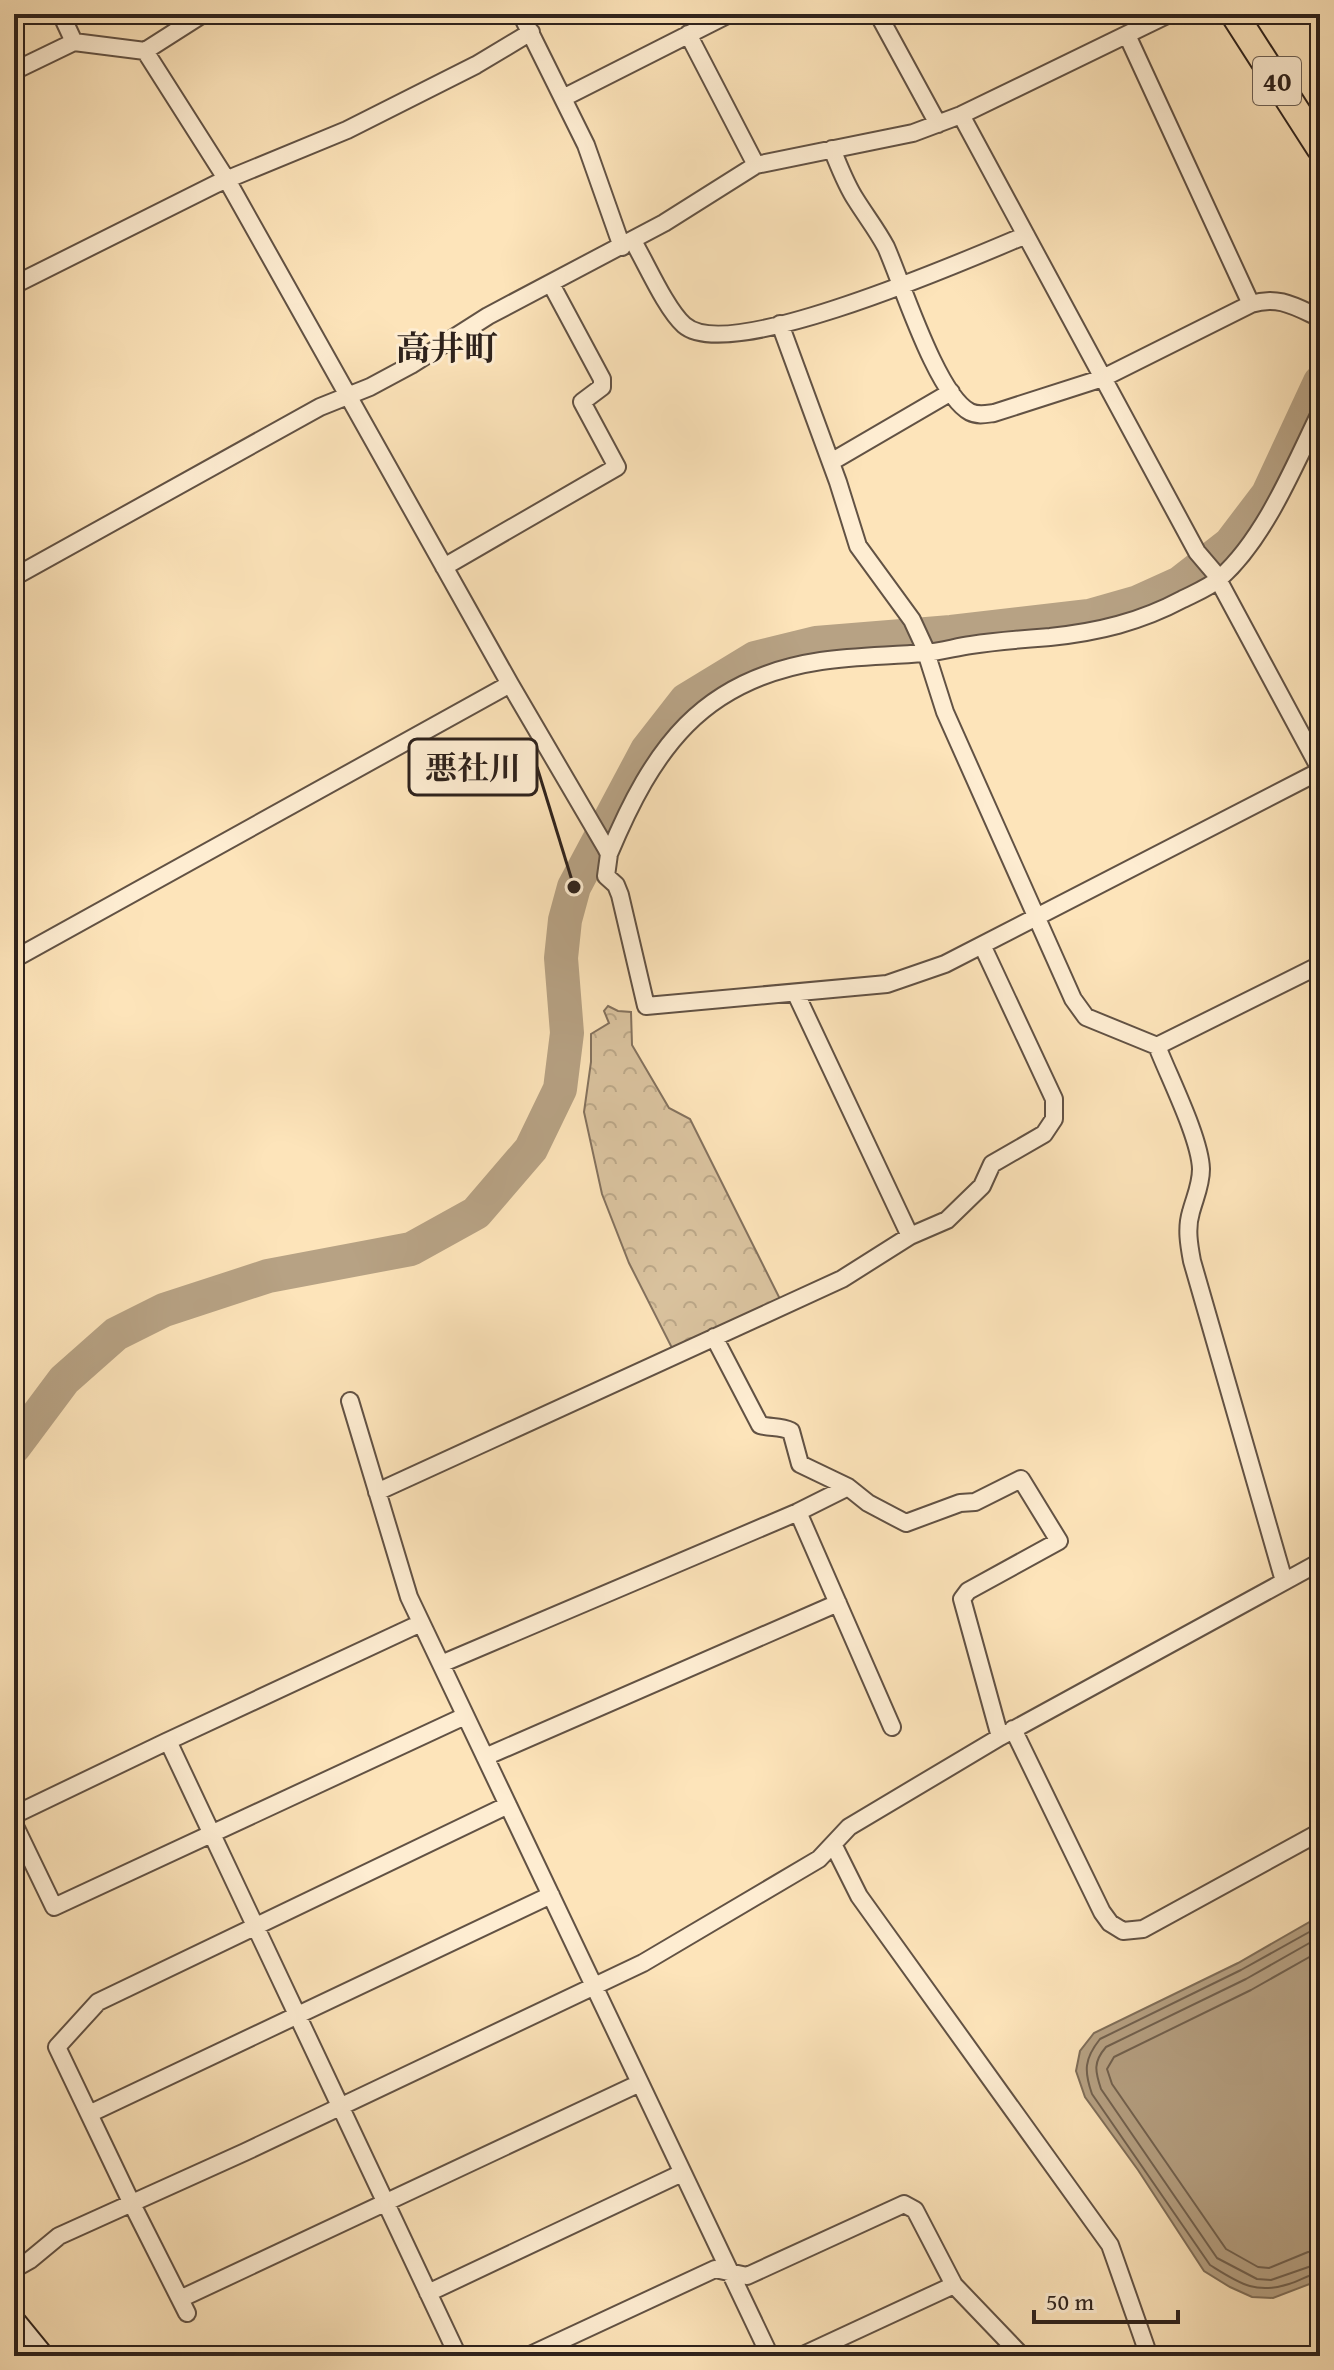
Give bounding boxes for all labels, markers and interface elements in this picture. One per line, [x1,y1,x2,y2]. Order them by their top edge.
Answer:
road number: 40 [1253,57,1301,105]
district label: 高井町 [396,323,498,372]
callout: 悪社川 [409,739,537,795]
text: 悪社川 [425,744,521,791]
scale bar [1034,2274,1178,2324]
text: 50 m [1046,2284,1094,2319]

